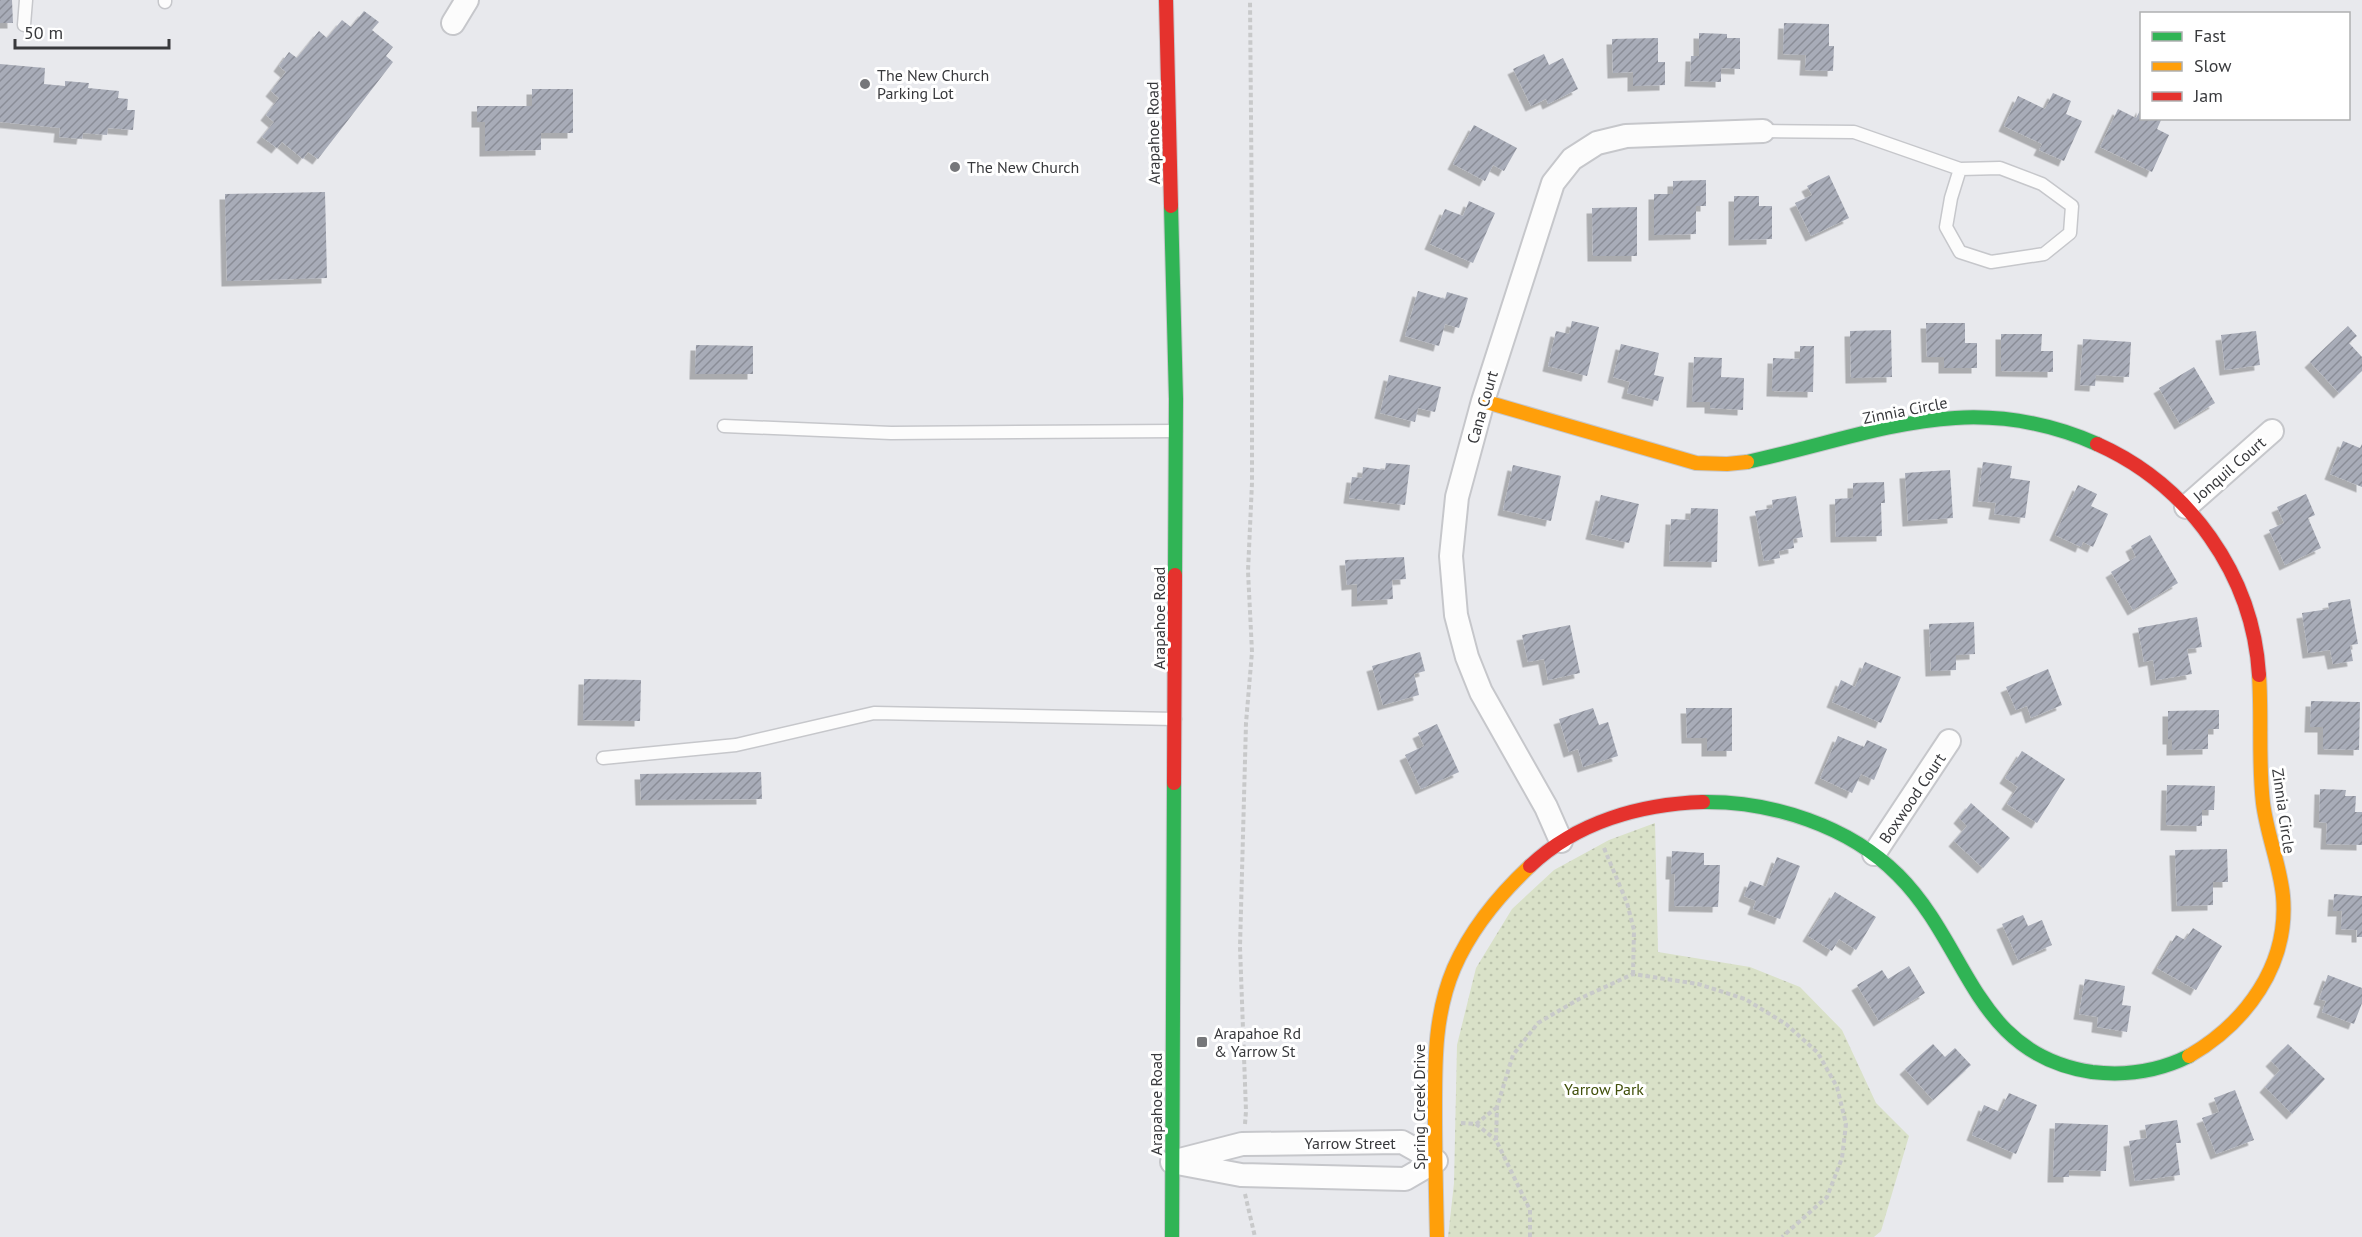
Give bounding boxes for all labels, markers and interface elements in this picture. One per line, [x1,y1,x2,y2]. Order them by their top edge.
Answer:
scale bar [15,12,170,50]
legend [2140,12,2350,120]
text: 50 m [24,21,63,44]
text: Fast [2194,24,2226,47]
text: Slow [2194,54,2232,77]
place label: The New Church Parking Lot [877,65,989,103]
marker: The New Church Parking Lot [858,77,872,91]
street label: Arapahoe Road [1142,81,1164,185]
text: Jam [2193,84,2223,107]
place label: The New Church [967,157,1079,177]
marker: The New Church [948,160,962,174]
street label: Cana Court [1462,368,1502,446]
street label: Zinnia Circle [1861,392,1949,428]
street label: Jonquil Court [2188,432,2270,507]
street label: Arapahoe Road [1149,567,1169,669]
street label: Boxwood Court [1874,749,1950,847]
street label: Zinnia Circle [2268,767,2300,855]
place label: Arapahoe Rd & Yarrow St [1214,1023,1301,1061]
marker: Arapahoe Rd & Yarrow St [1195,1035,1209,1049]
street label: Spring Creek Drive [1409,1044,1429,1170]
street label: Arapahoe Road [1146,1053,1166,1155]
park label: Yarrow Park [1564,1079,1644,1099]
street label: Yarrow Street [1304,1133,1396,1153]

